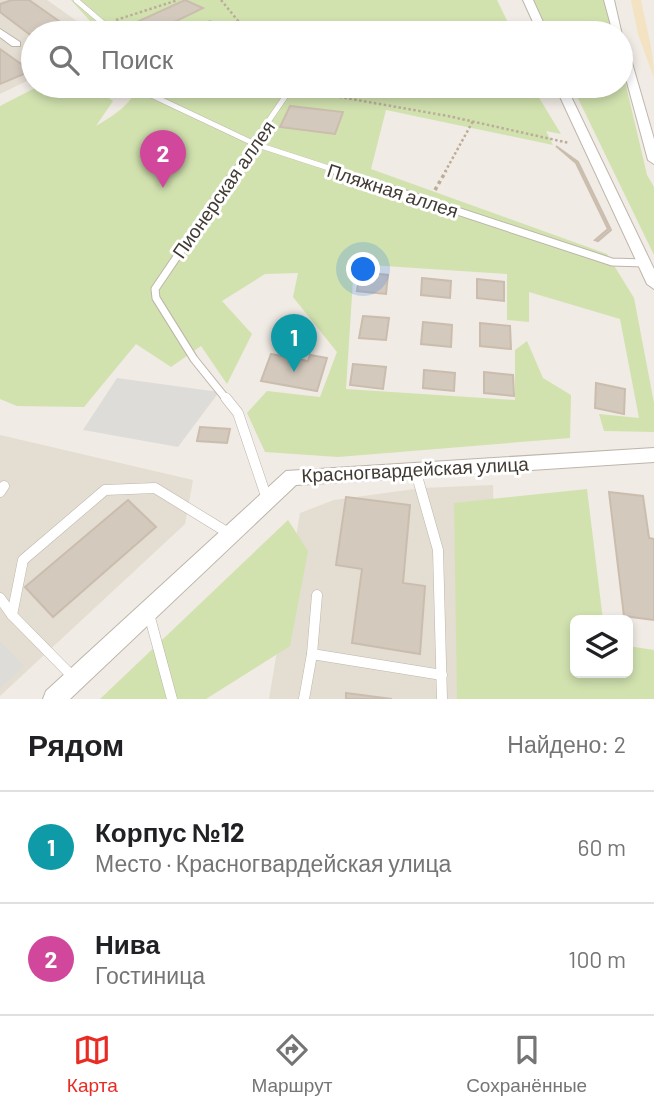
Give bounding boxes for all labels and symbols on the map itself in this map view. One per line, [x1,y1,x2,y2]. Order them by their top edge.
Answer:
street label: Пионерская аллея [167,116,279,262]
pin: 2 [140,130,186,188]
street label: Пляжная аллея [325,158,461,222]
your location [346,252,380,286]
pin: 1 [271,314,317,372]
street label: Красногвардейская улица [301,452,530,486]

